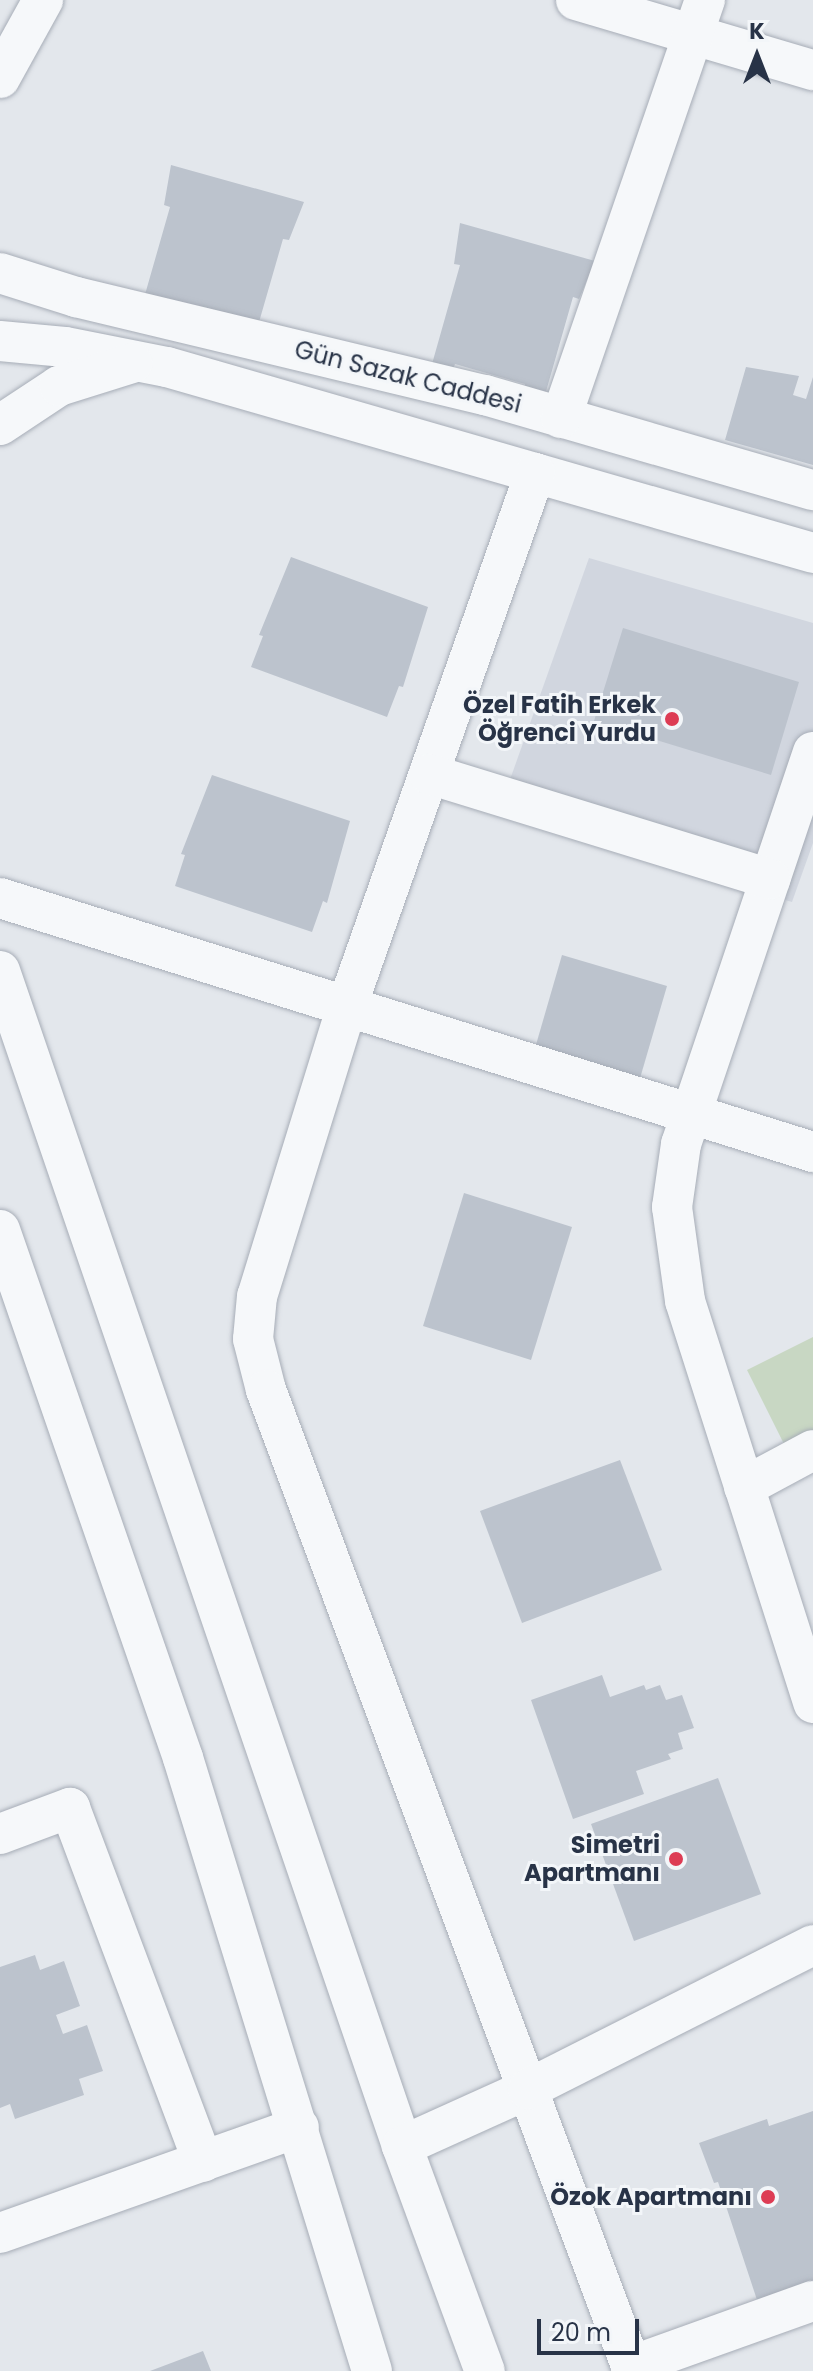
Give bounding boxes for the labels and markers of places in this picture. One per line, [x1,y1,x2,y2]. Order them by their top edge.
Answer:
place label: Özel Fatih Erkek Öğrenci Yurdu [463,691,656,747]
marker: Özel Fatih Erkek Öğrenci Yurdu [663,710,681,728]
place label: Simetri Apartmanı [524,1831,660,1887]
marker: Simetri Apartmanı [667,1850,685,1868]
place label: Özok Apartmanı [550,2183,752,2211]
marker: Özok Apartmanı [759,2188,777,2206]

